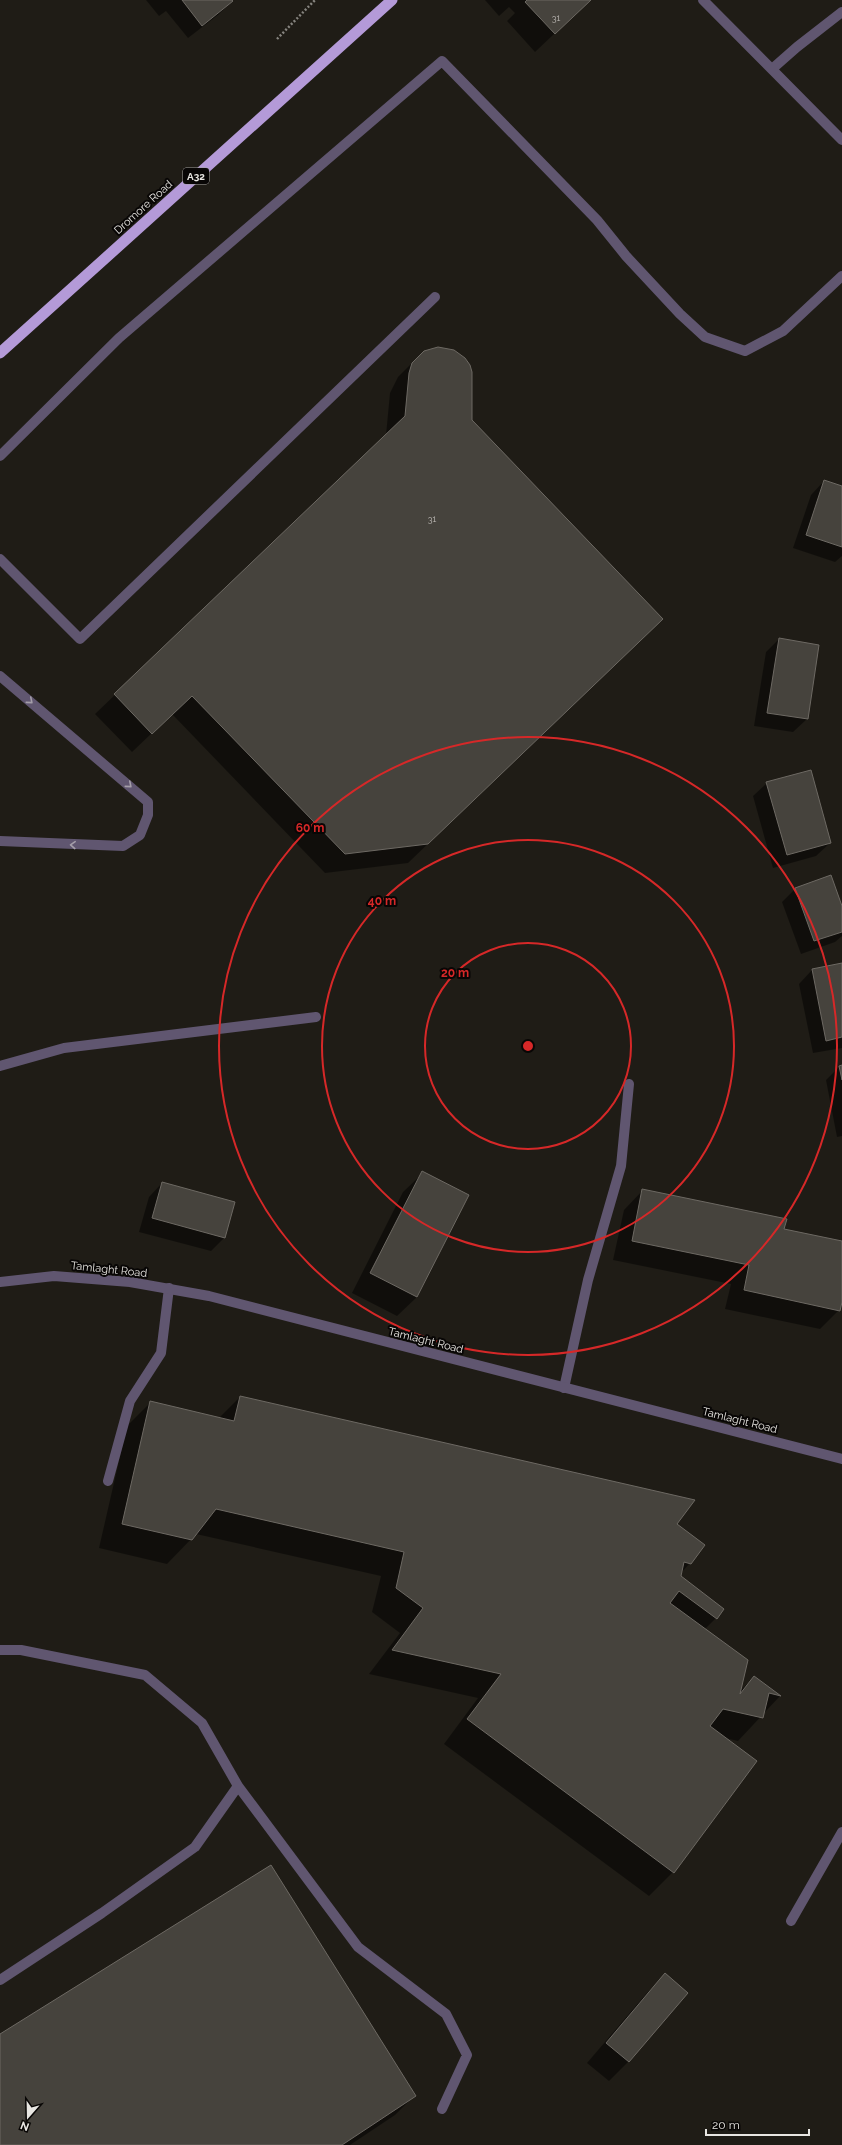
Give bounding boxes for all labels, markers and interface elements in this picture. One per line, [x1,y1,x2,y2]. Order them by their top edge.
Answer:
house number: 31 [552,13,560,23]
road number: A32 [183,168,209,184]
street label: Dromore Road [111,178,175,237]
house number: 31 [428,514,436,524]
one-way arrow [25,697,32,704]
one-way arrow [124,781,132,788]
text: 60 m [296,821,324,835]
one-way arrow [70,840,76,849]
text: 40 m [368,894,396,908]
text: 20 m [441,966,469,980]
centre of rings [521,1039,535,1053]
street label: Tamlaght Road [70,1259,148,1280]
street label: Tamlaght Road [387,1325,465,1356]
street label: Tamlaght Road [701,1405,779,1436]
north arrow [8,2097,48,2137]
scale bar [706,2111,809,2137]
text: N [19,2118,31,2133]
text: 20 m [712,2118,740,2132]

